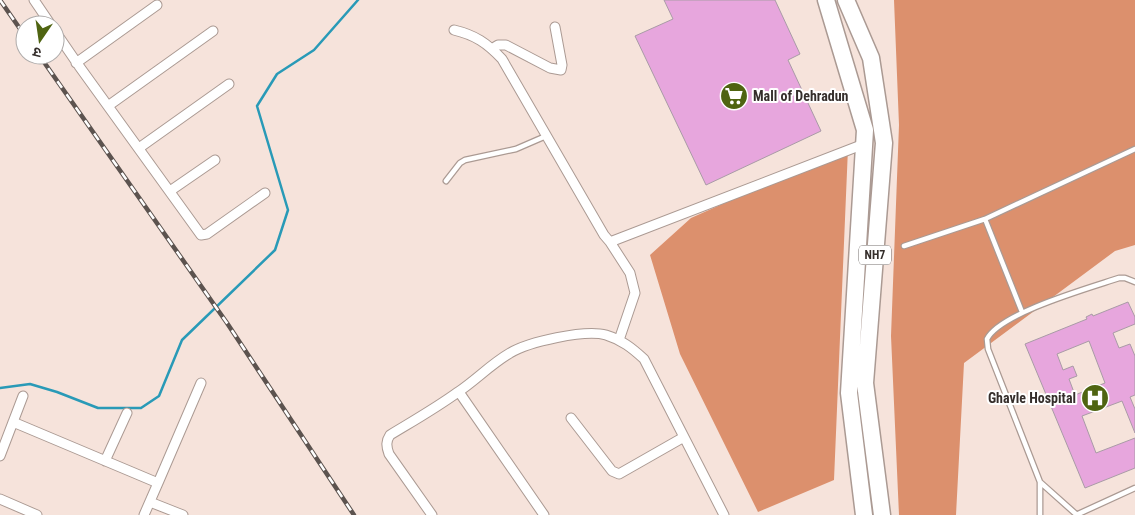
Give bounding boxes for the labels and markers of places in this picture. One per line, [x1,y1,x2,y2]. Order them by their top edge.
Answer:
supermarket icon: Mall of Dehradun [719,81,749,111]
place label: Mall of Dehradun [753,88,849,104]
hospital icon: Ghavle Hospital [1080,383,1110,413]
place label: Ghavle Hospital [988,390,1076,406]

